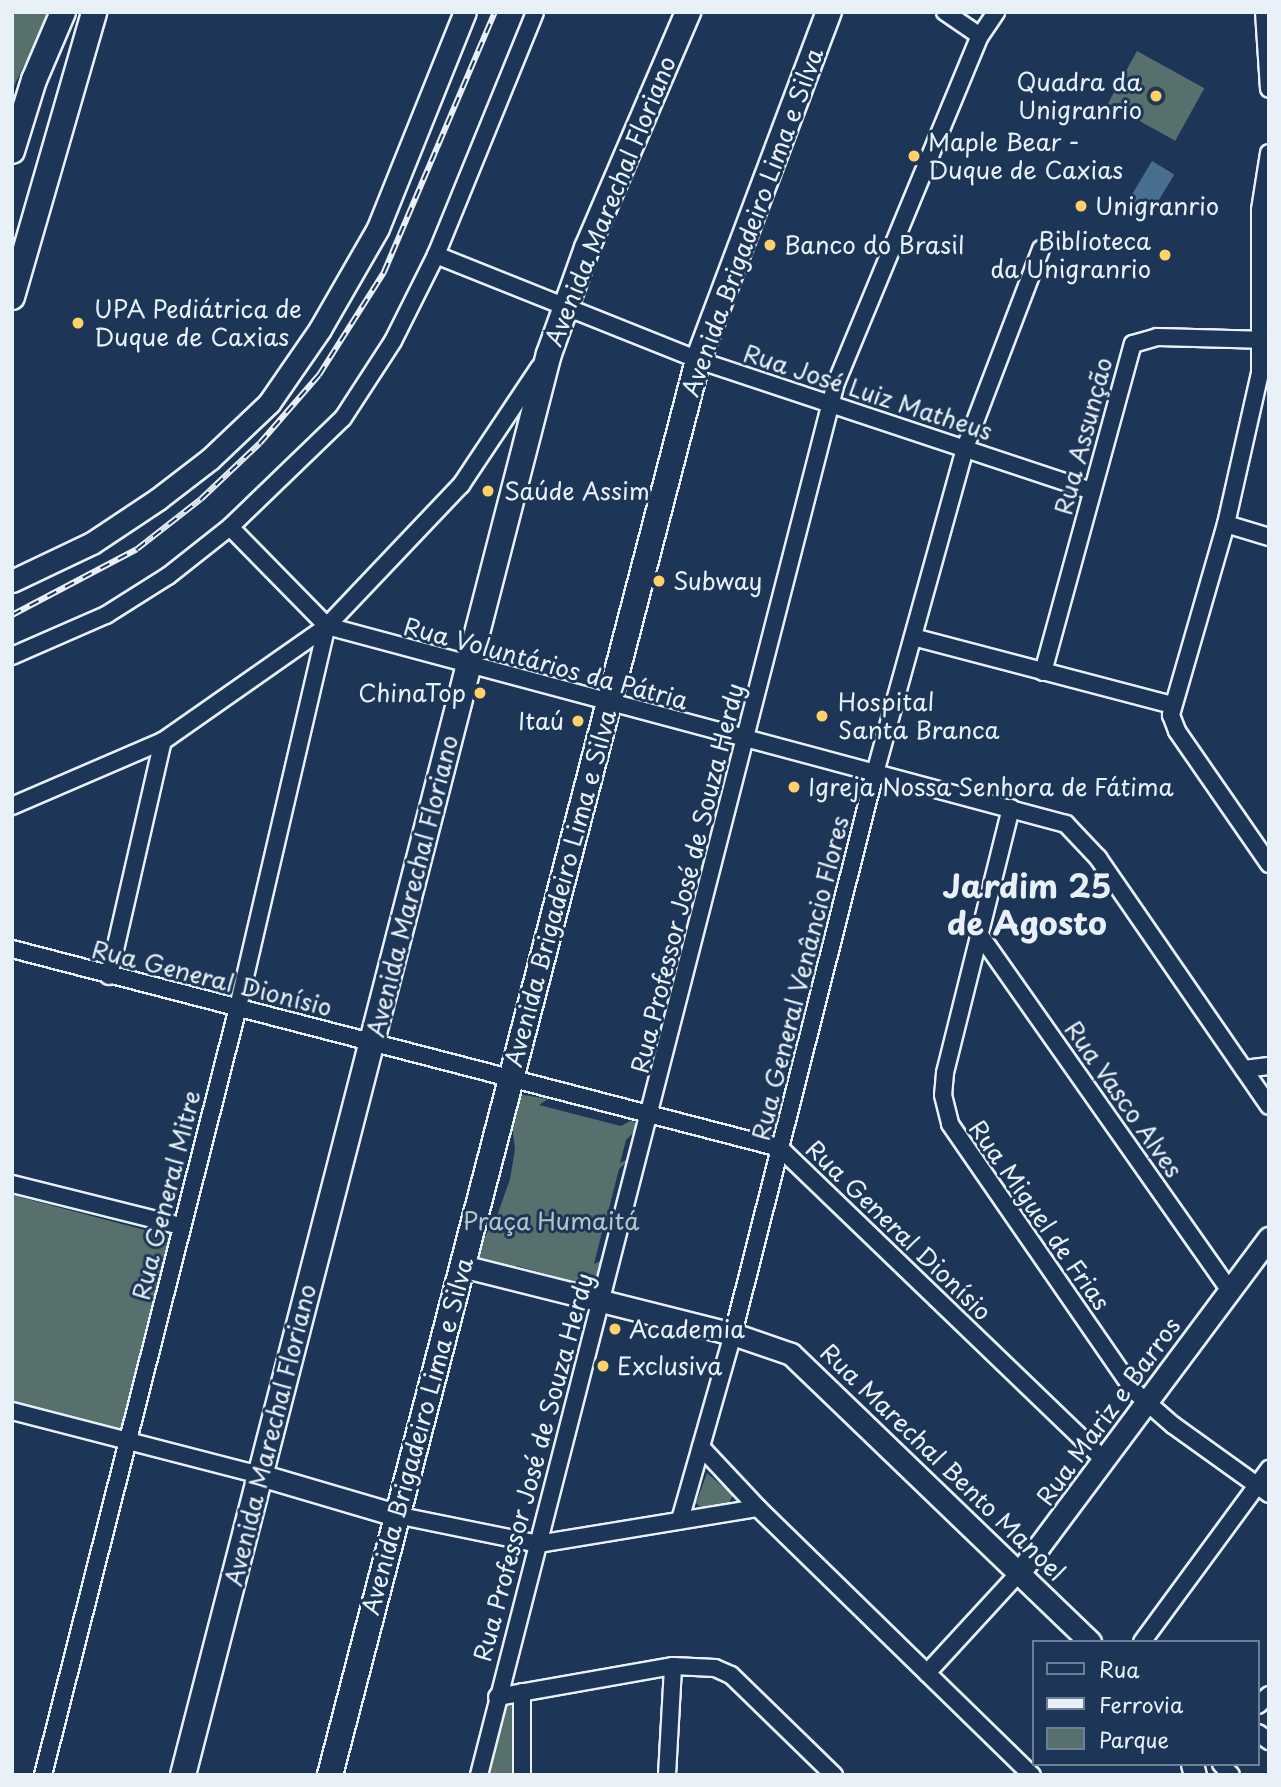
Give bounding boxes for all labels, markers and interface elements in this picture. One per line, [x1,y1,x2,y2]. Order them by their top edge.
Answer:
street label: Avenida Brigadeiro Lima e Silva [675,43,829,401]
street label: Avenida Marechal Floriano [539,52,681,350]
place label: Quadra da Unigranrio [1017,68,1142,124]
marker: Quadra da Unigranrio [1148,88,1164,104]
place label: Maple Bear - Duque de Caxias [928,128,1123,184]
marker: Maple Bear - Duque de Caxias [906,148,922,164]
place label: Unigranrio [1095,192,1219,220]
marker: Unigranrio [1073,198,1089,214]
place label: Biblioteca da Unigranrio [991,227,1151,283]
place label: Banco do Brasil [784,231,965,259]
marker: Banco do Brasil [762,237,778,253]
marker: Biblioteca da Unigranrio [1157,247,1173,263]
place label: UPA Pediátrica de Duque de Caxias [94,295,301,351]
marker: UPA Pediátrica de Duque de Caxias [68,313,88,333]
street label: Rua José Luiz Matheus [739,338,997,446]
street label: Rua Assunção [1048,353,1118,519]
place label: Saúde Assim [504,477,651,505]
marker: Saúde Assim [478,481,498,501]
place label: Subway [673,567,762,595]
marker: Subway [651,573,667,589]
street label: Rua Voluntários da Pátria [399,611,693,715]
street label: Rua Professor José de Souza Herdy [624,678,750,1078]
place label: ChinaTop [358,679,466,707]
marker: ChinaTop [472,685,488,701]
place label: Hospital Santa Branca [838,688,999,744]
street label: Avenida Brigadeiro Lima e Silva [498,706,622,1070]
marker: Hospital Santa Branca [812,706,832,726]
place label: Itaú [518,707,564,735]
marker: Itaú [570,713,586,729]
street label: Avenida Marechal Floriano [361,732,463,1040]
place label: Igreja Nossa Senhora de Fátima [808,773,1176,801]
marker: Igreja Nossa Senhora de Fátima [786,779,802,795]
street label: Rua General Venâncio Flores [746,813,854,1143]
district label: Jardim 25 de Agosto [943,867,1111,942]
street label: Rua General Dionísio [89,934,335,1022]
street label: Rua Vasco Alves [1059,1015,1189,1183]
street label: Rua General Mitre [126,1087,206,1303]
street label: Rua Miguel de Frias [963,1113,1117,1317]
street label: Rua General Dionísio [800,1134,998,1326]
park label: Praça Humaitá [462,1207,640,1235]
street label: Avenida Brigadeiro Lima e Silva [355,1254,479,1618]
street label: Rua Professor José de Souza Herdy [467,1267,599,1667]
street label: Avenida Marechal Floriano [219,1281,321,1589]
street label: Rua Mariz e Barros [1030,1312,1186,1510]
place label: Academia [629,1315,745,1343]
marker: Academia [607,1321,623,1337]
street label: Rua Marechal Bento Manoel [815,1337,1071,1587]
place label: Exclusiva [617,1352,722,1380]
marker: Exclusiva [595,1358,611,1374]
legend [1032,1640,1260,1766]
text: Rua [1099,1653,1139,1685]
text: Ferrovia [1099,1688,1183,1720]
text: Parque [1099,1723,1169,1755]

